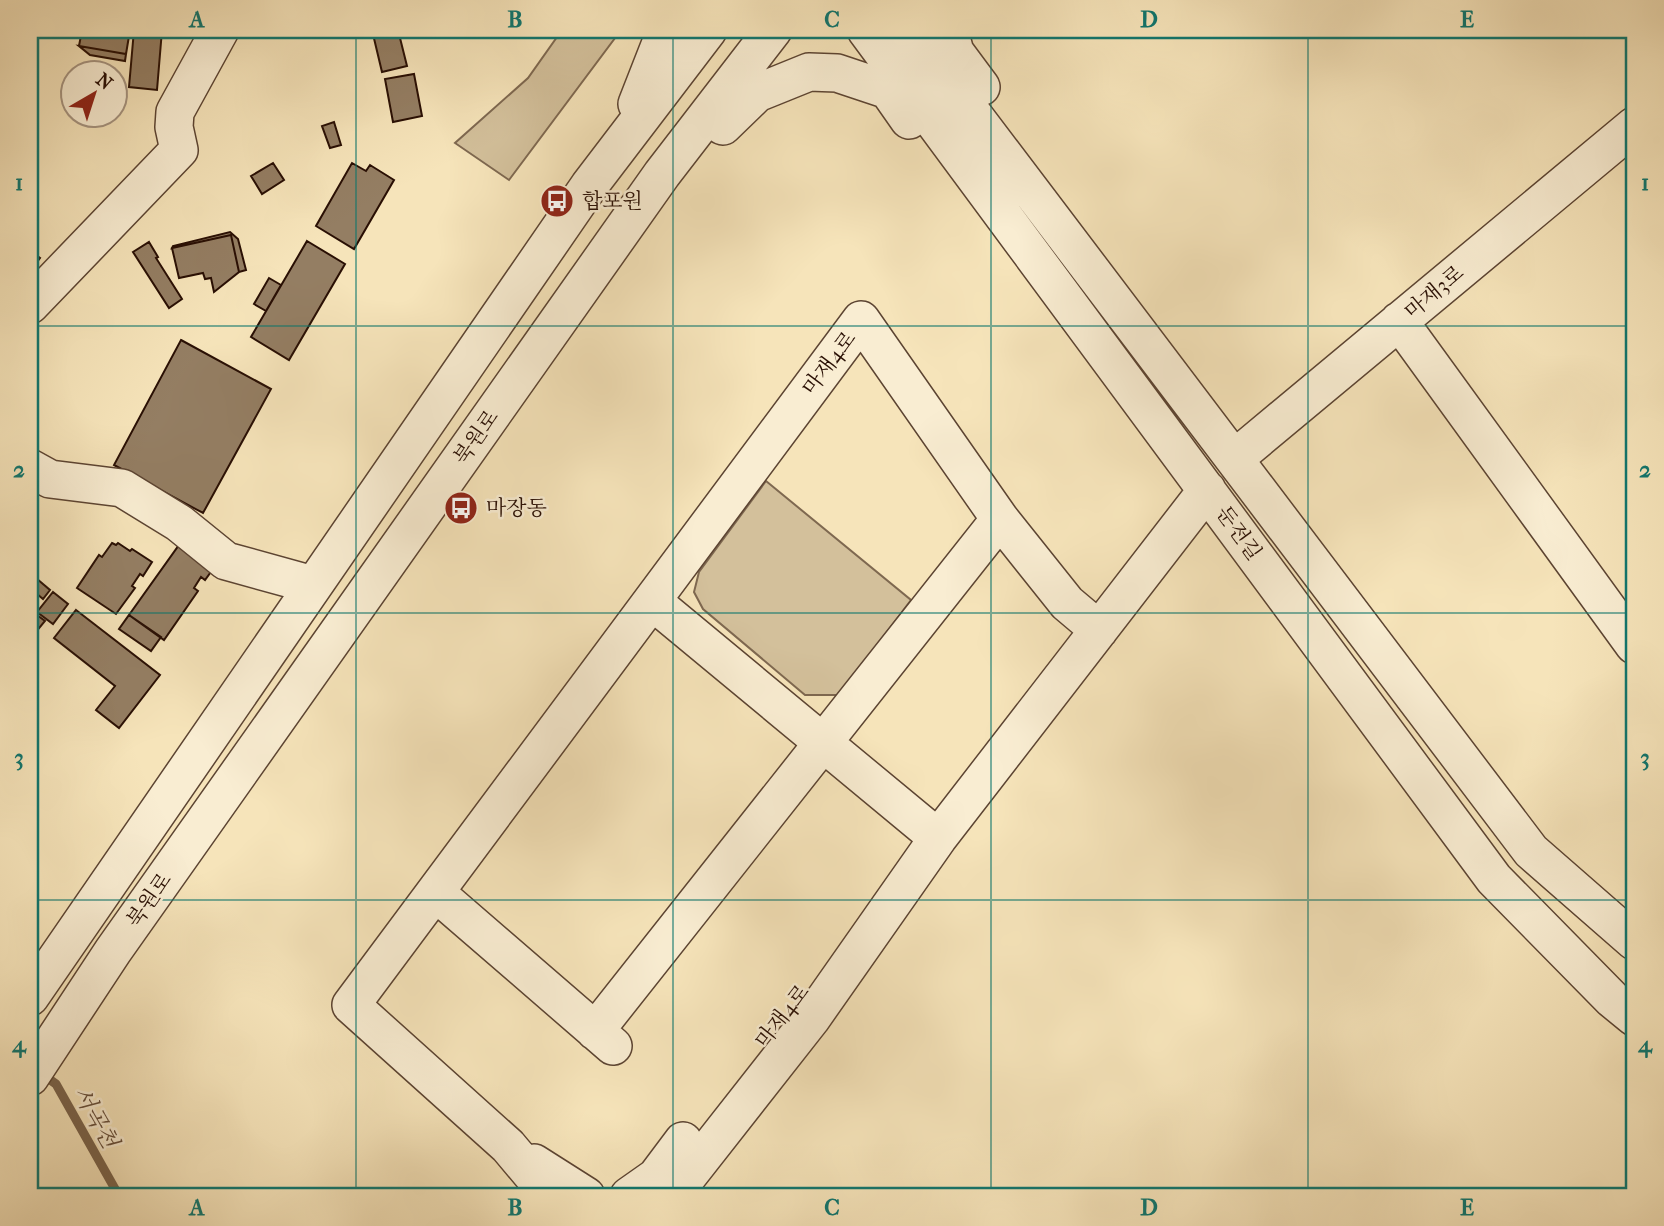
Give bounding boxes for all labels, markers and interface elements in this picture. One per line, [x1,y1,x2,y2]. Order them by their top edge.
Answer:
text: A [188,6,206,33]
text: B [508,6,523,33]
text: C [824,6,840,33]
text: D [1140,6,1158,33]
text: E [1460,6,1474,33]
north arrow [60,60,130,130]
text: N [92,68,117,95]
text: 1 [15,169,23,196]
text: 1 [1641,169,1649,196]
bus stop icon: 합포원 [538,182,576,220]
place label: 합포원 [582,189,643,213]
street label: 마재3로 [1400,260,1468,324]
street label: 마재4로 [797,327,861,399]
street label: 북원로 [449,405,503,469]
text: 2 [13,456,25,483]
text: 2 [1639,456,1651,483]
bus stop icon: 마장동 [442,489,480,527]
place label: 마장동 [486,496,547,520]
street label: 둔전길 [1211,501,1267,565]
text: 3 [14,744,24,771]
text: 3 [1640,744,1650,771]
street label: 북원로 [122,868,176,932]
street label: 마재4로 [750,980,814,1052]
text: 4 [11,1031,27,1058]
text: 4 [1637,1031,1653,1058]
water label: 서곡천 [68,1082,124,1154]
text: A [188,1194,206,1221]
text: B [508,1194,523,1221]
text: C [824,1194,840,1221]
text: D [1140,1194,1158,1221]
text: E [1460,1194,1474,1221]

